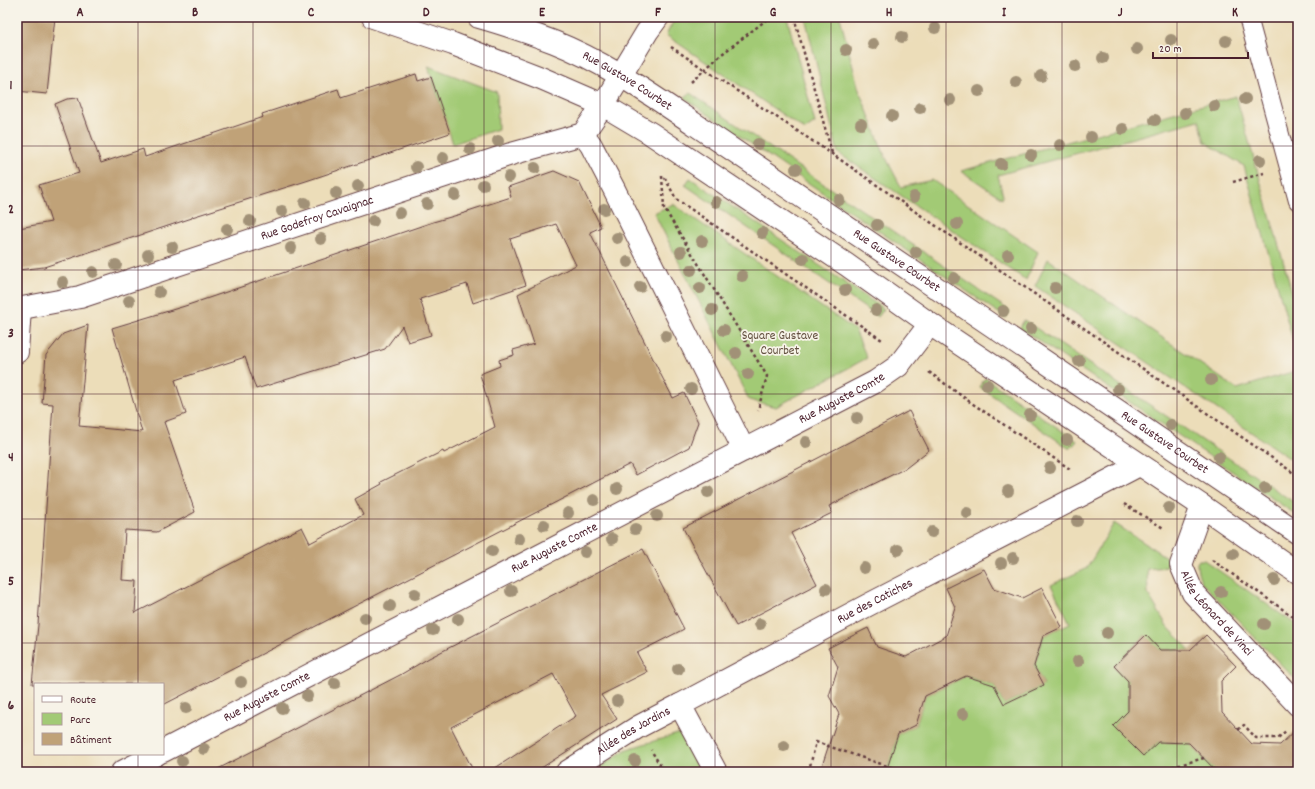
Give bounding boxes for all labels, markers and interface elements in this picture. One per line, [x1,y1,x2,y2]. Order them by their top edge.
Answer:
text: A [76,4,84,23]
text: B [192,4,198,23]
text: C [308,4,315,23]
text: D [423,4,430,23]
text: E [539,4,546,23]
text: F [655,4,661,23]
text: G [770,4,777,23]
text: H [886,4,893,23]
text: I [1002,4,1007,23]
text: J [1118,4,1123,23]
text: K [1232,4,1238,23]
scale bar [1153,34,1248,60]
text: 20 m [1159,41,1182,58]
street label: Rue Gustave Courbet [579,46,676,116]
text: 1 [10,77,13,96]
street label: Rue Godefroy Cavaignac [258,191,376,246]
text: 2 [8,201,14,220]
street label: Rue Gustave Courbet [849,224,944,297]
text: 3 [8,325,14,344]
park label: Square Gustave Courbet [742,327,818,361]
street label: Rue Auguste Comte [795,368,889,429]
street label: Rue Gustave Courbet [1117,406,1212,479]
text: 4 [8,449,14,468]
street label: Rue Auguste Comte [508,518,602,578]
street label: Allée Léonard de Vinci [1175,567,1258,661]
text: 5 [8,573,14,592]
street label: Rue des Catiches [834,574,916,629]
street label: Rue Auguste Comte [220,667,314,728]
legend [34,683,164,755]
text: Route [70,692,96,709]
text: 6 [8,697,15,716]
street label: Allée des Jardins [592,702,674,761]
text: Parc [70,712,91,729]
text: Bâtiment [70,732,112,749]

